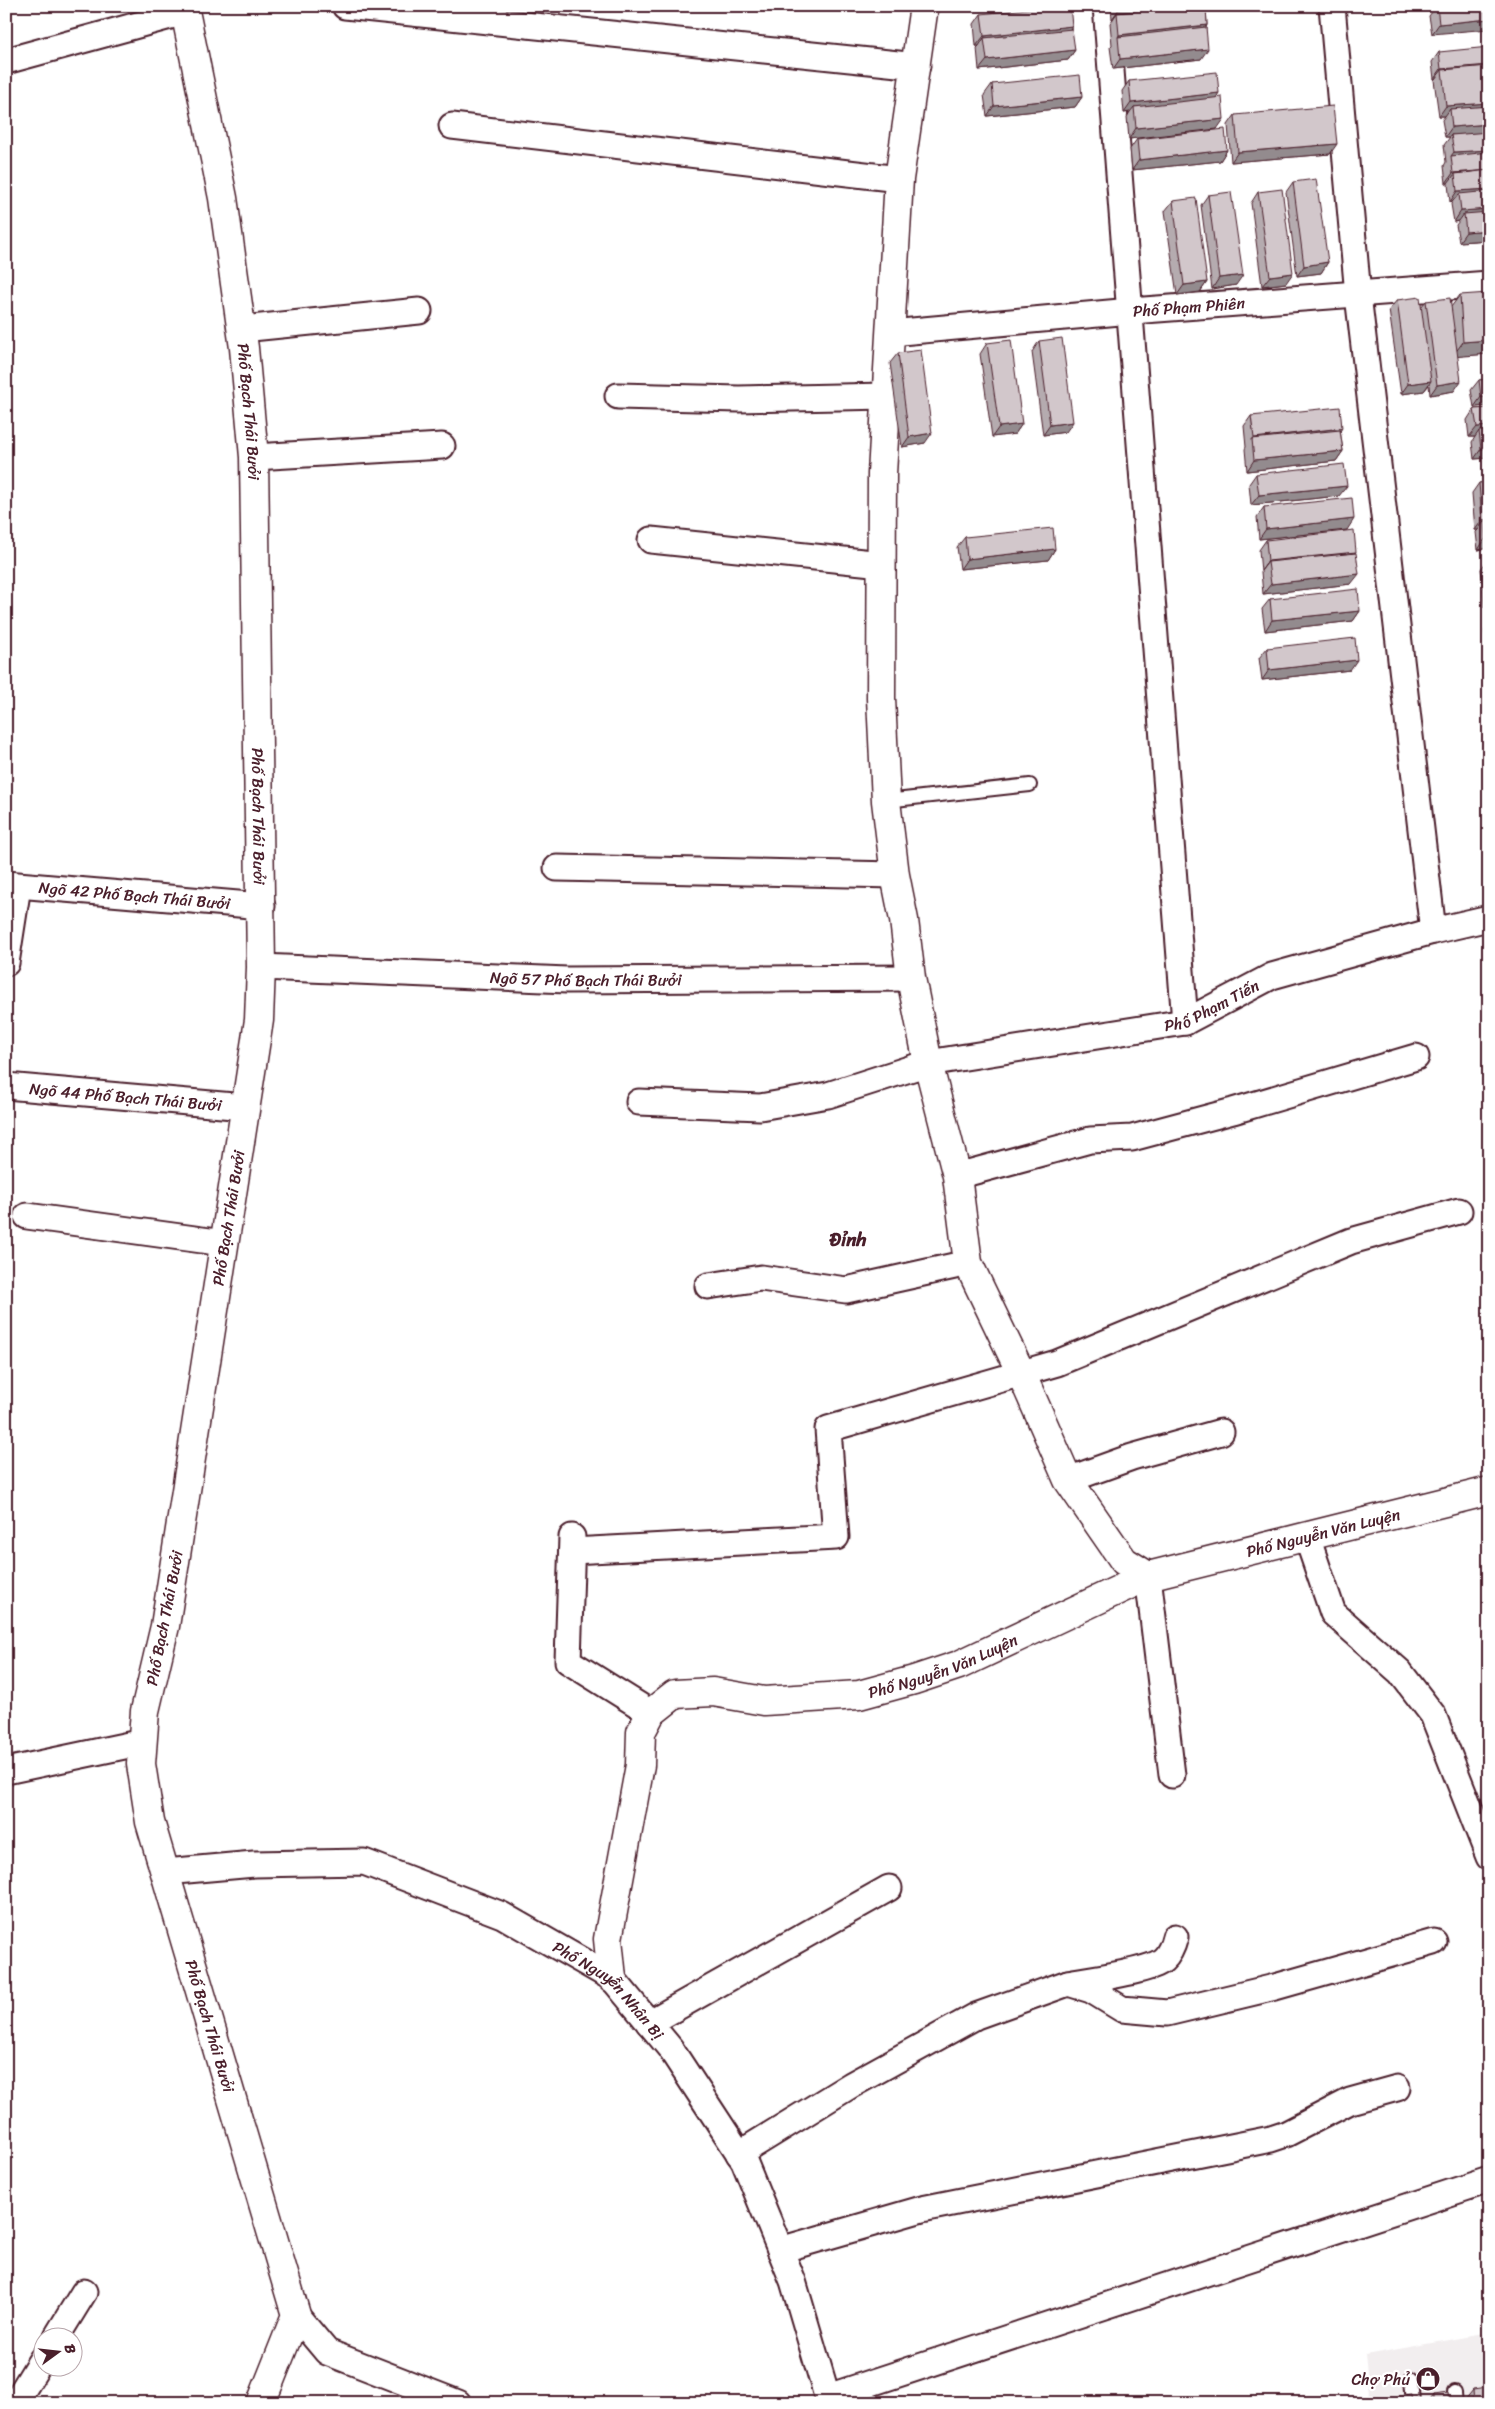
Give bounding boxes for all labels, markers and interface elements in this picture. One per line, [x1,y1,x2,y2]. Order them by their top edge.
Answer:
street label: Phố Phạm Phiên [1132,288,1246,326]
street label: Phố Bạch Thái Bưởi [228,341,268,481]
street label: Phố Bạch Thái Bưởi [243,747,274,885]
street label: Ngõ 42 Phố Bạch Thái Bưởi [38,873,232,918]
street label: Ngõ 57 Phố Bạch Thái Bưởi [489,963,682,995]
street label: Phố Phạm Tiến [1162,971,1265,1040]
street label: Ngõ 44 Phố Bạch Thái Bưởi [28,1074,223,1120]
street label: Phố Bạch Thái Bưởi [203,1148,254,1288]
district label: Đỉnh [829,1223,866,1256]
street label: Phố Nguyễn Văn Luyện [1243,1500,1404,1566]
street label: Phố Bạch Thái Bưởi [137,1548,192,1688]
street label: Phố Nguyễn Văn Luyện [865,1625,1023,1707]
street label: Phố Nguyễn Nhân Bị [547,1933,672,2047]
street label: Phố Bạch Thái Bưởi [177,1956,243,2096]
north arrow [32,2326,82,2376]
text: B [57,2341,83,2356]
place label: Chợ Phủ [1351,2365,1410,2394]
shop icon: Chợ Phủ [1415,2366,1441,2392]

